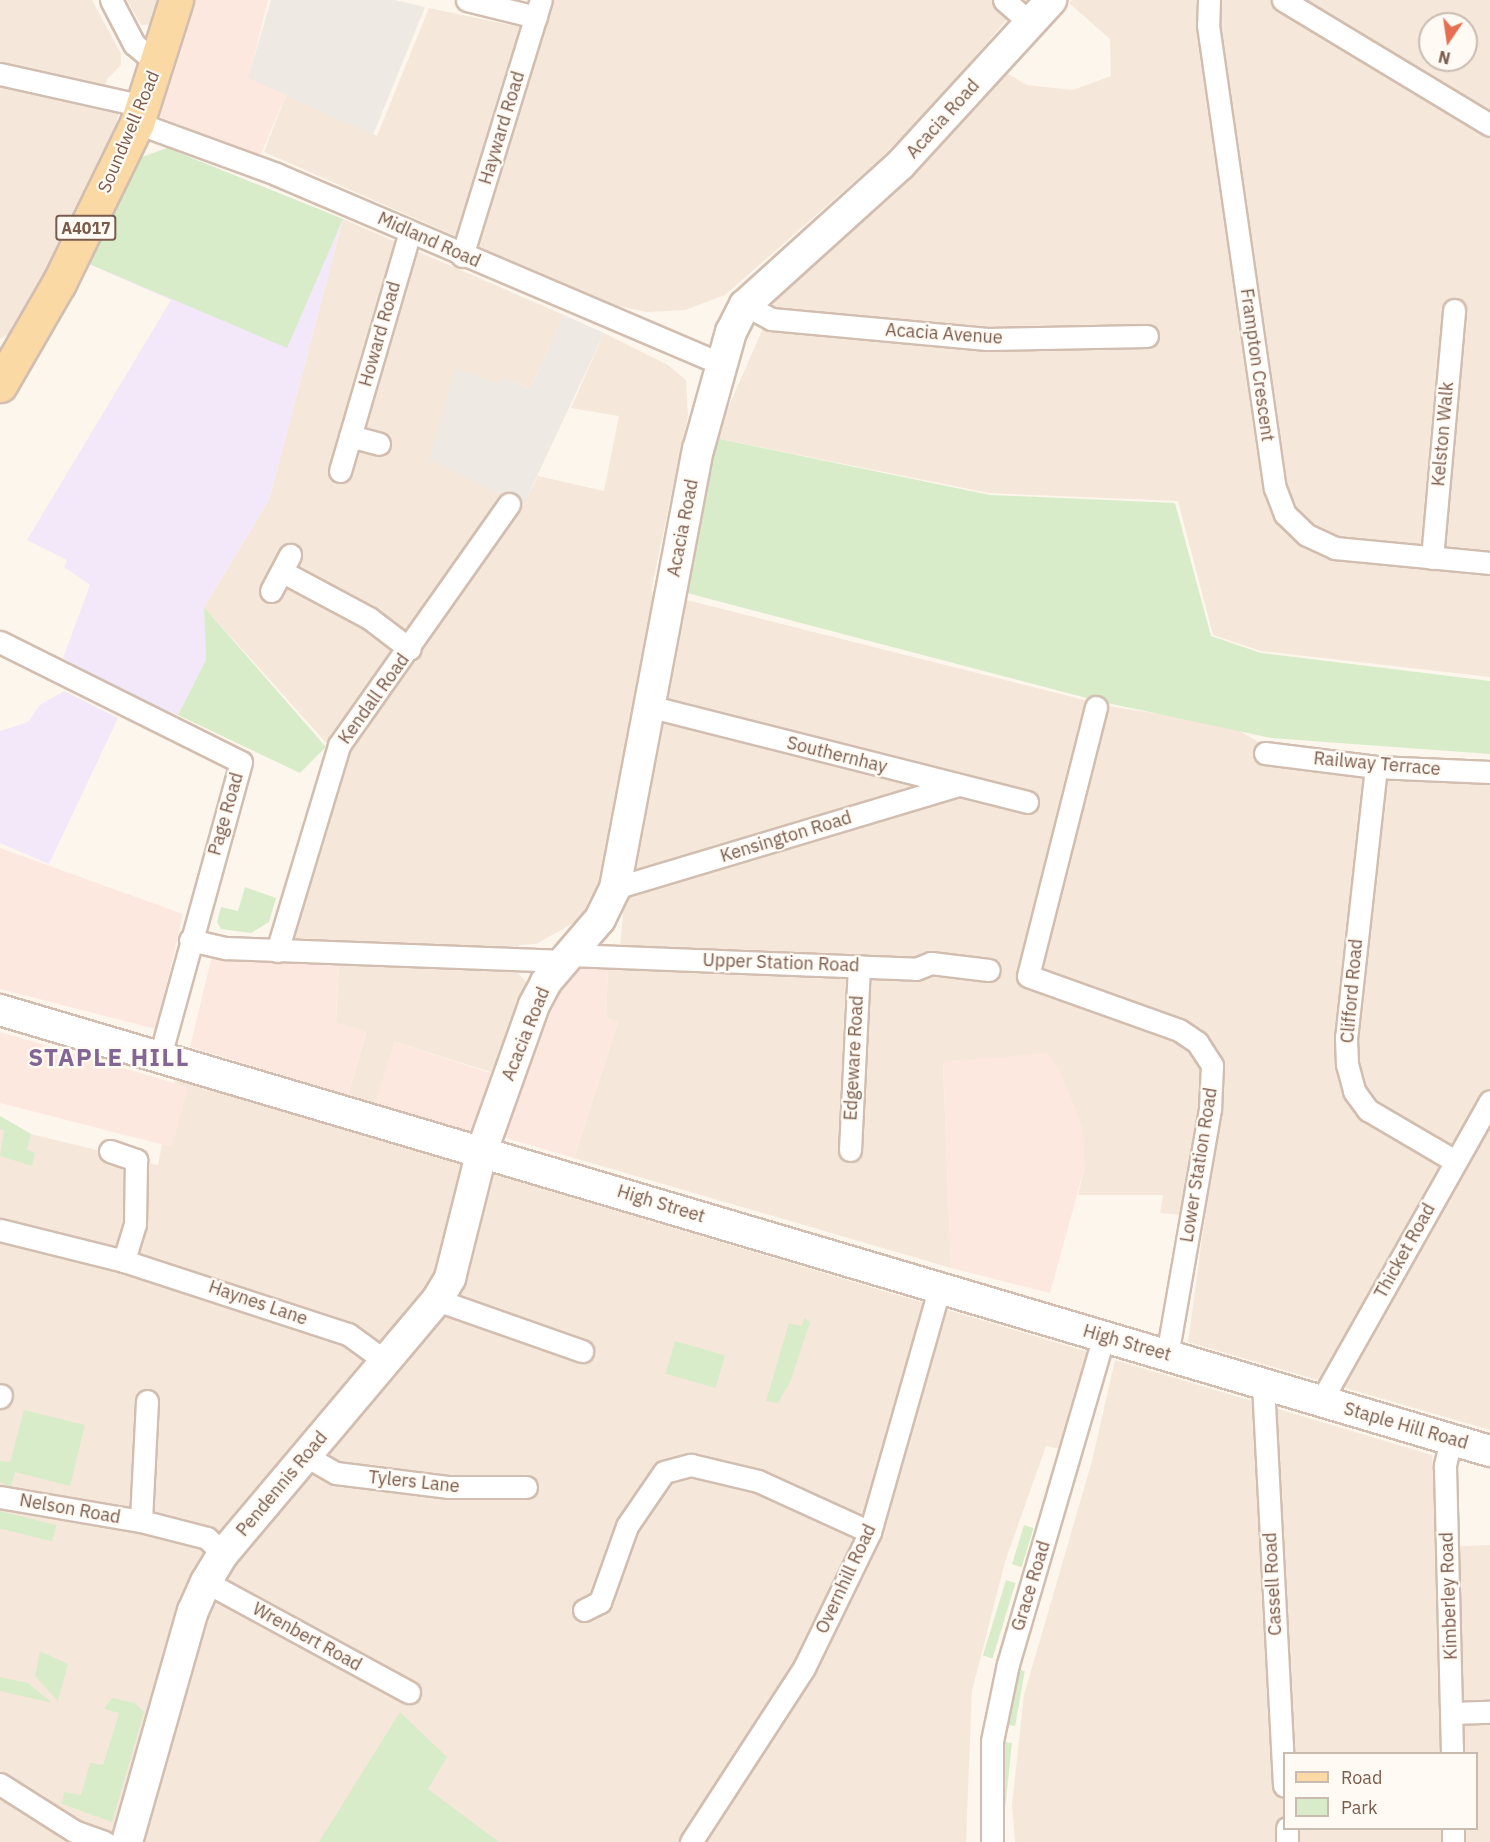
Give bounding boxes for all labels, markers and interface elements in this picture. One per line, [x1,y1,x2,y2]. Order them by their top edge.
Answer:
north arrow [1418,12,1478,72]
text: N [1437,47,1452,69]
street label: Soundwell Road [94,68,164,196]
street label: Hayward Road [475,69,529,187]
street label: Acacia Road [902,75,984,163]
street label: Midland Road [374,208,484,272]
road number: A4017 [54,215,118,241]
street label: Howard Road [355,279,405,389]
street label: Frampton Crescent [1236,287,1278,443]
street label: Acacia Avenue [885,319,1003,349]
street label: Kelston Walk [1428,381,1458,487]
street label: Acacia Road [663,477,703,579]
street label: Kendall Road [334,650,414,748]
street label: Southernhay [785,732,889,778]
street label: Railway Terrace [1313,748,1441,780]
street label: Page Road [204,770,248,858]
street label: Kensington Road [718,807,854,867]
street label: Clifford Road [1337,938,1367,1044]
street label: Upper Station Road [702,949,860,977]
street label: Acacia Road [497,984,555,1084]
street label: Edgeware Road [840,995,868,1121]
district label: STAPLE HILL [28,1044,190,1072]
street label: Lower Station Road [1176,1086,1222,1244]
street label: High Street [615,1180,707,1228]
street label: Thicket Road [1370,1200,1440,1302]
street label: Haynes Lane [206,1276,310,1330]
street label: High Street [1080,1320,1174,1366]
street label: Staple Hill Road [1341,1398,1471,1454]
street label: Pendennis Road [232,1427,332,1541]
street label: Tylers Lane [367,1466,461,1498]
street label: Nelson Road [18,1489,122,1529]
street label: Overnhill Road [811,1521,881,1637]
street label: Cassell Road [1260,1532,1286,1636]
street label: Kimberley Road [1436,1532,1462,1660]
street label: Grace Road [1007,1538,1055,1634]
street label: Wrenbert Road [249,1598,365,1676]
legend [1283,1752,1478,1830]
text: Road [1341,1766,1382,1789]
text: Park [1341,1796,1377,1819]

